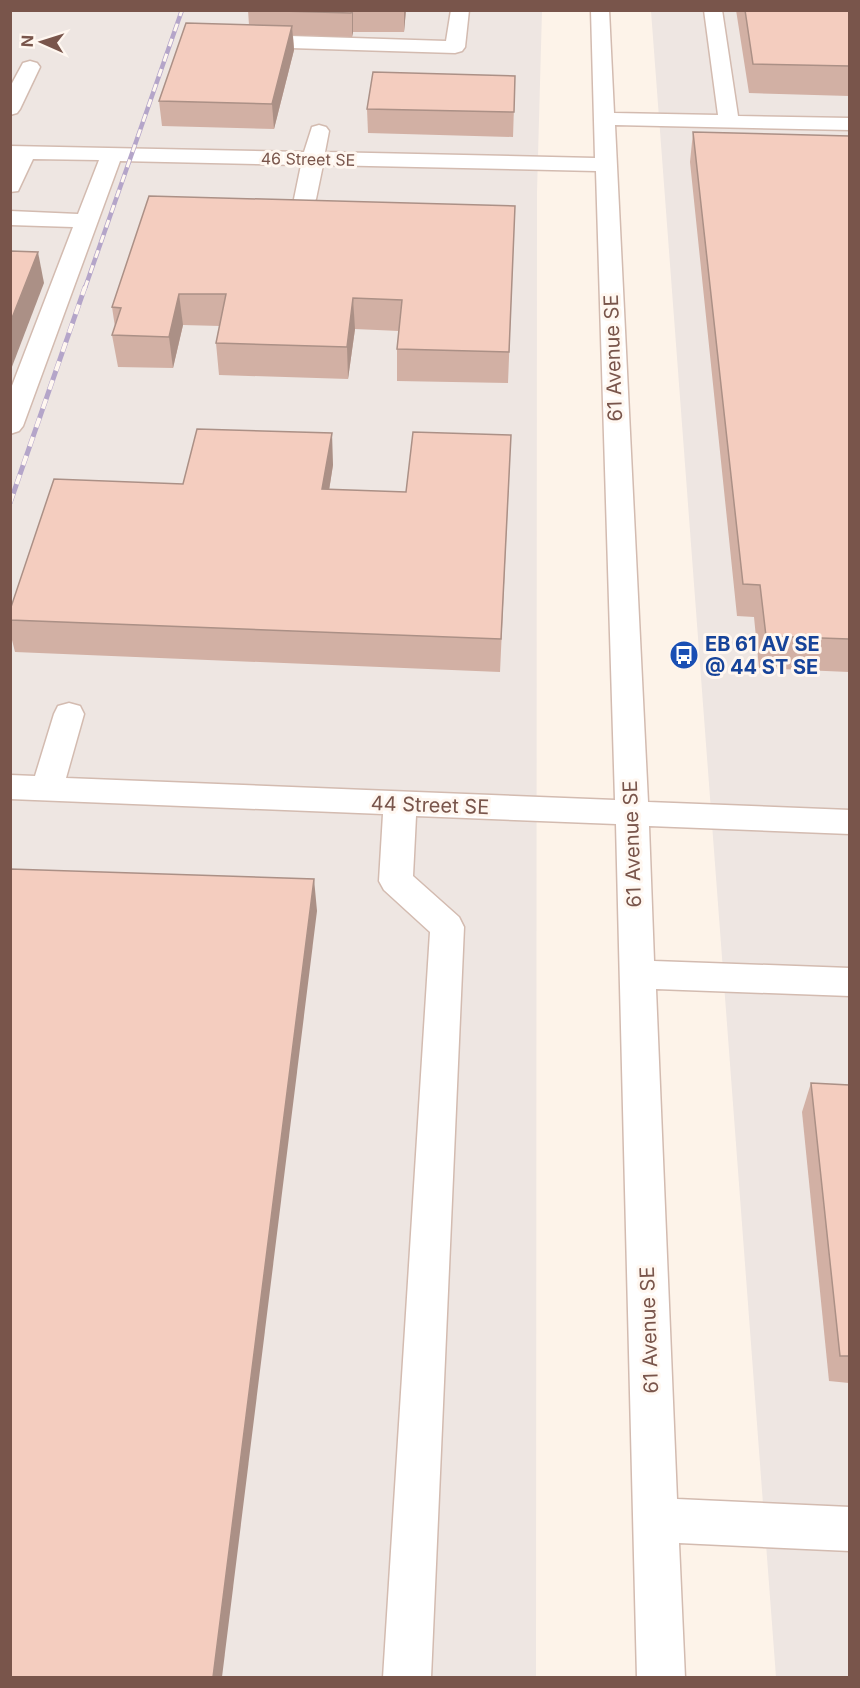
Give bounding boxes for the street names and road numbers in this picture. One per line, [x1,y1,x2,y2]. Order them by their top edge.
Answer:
street label: 46 Street SE [261,148,355,170]
street label: 61 Avenue SE [599,294,627,422]
street label: 61 Avenue SE [618,780,646,908]
street label: 44 Street SE [370,791,490,819]
street label: 61 Avenue SE [635,1266,663,1394]

